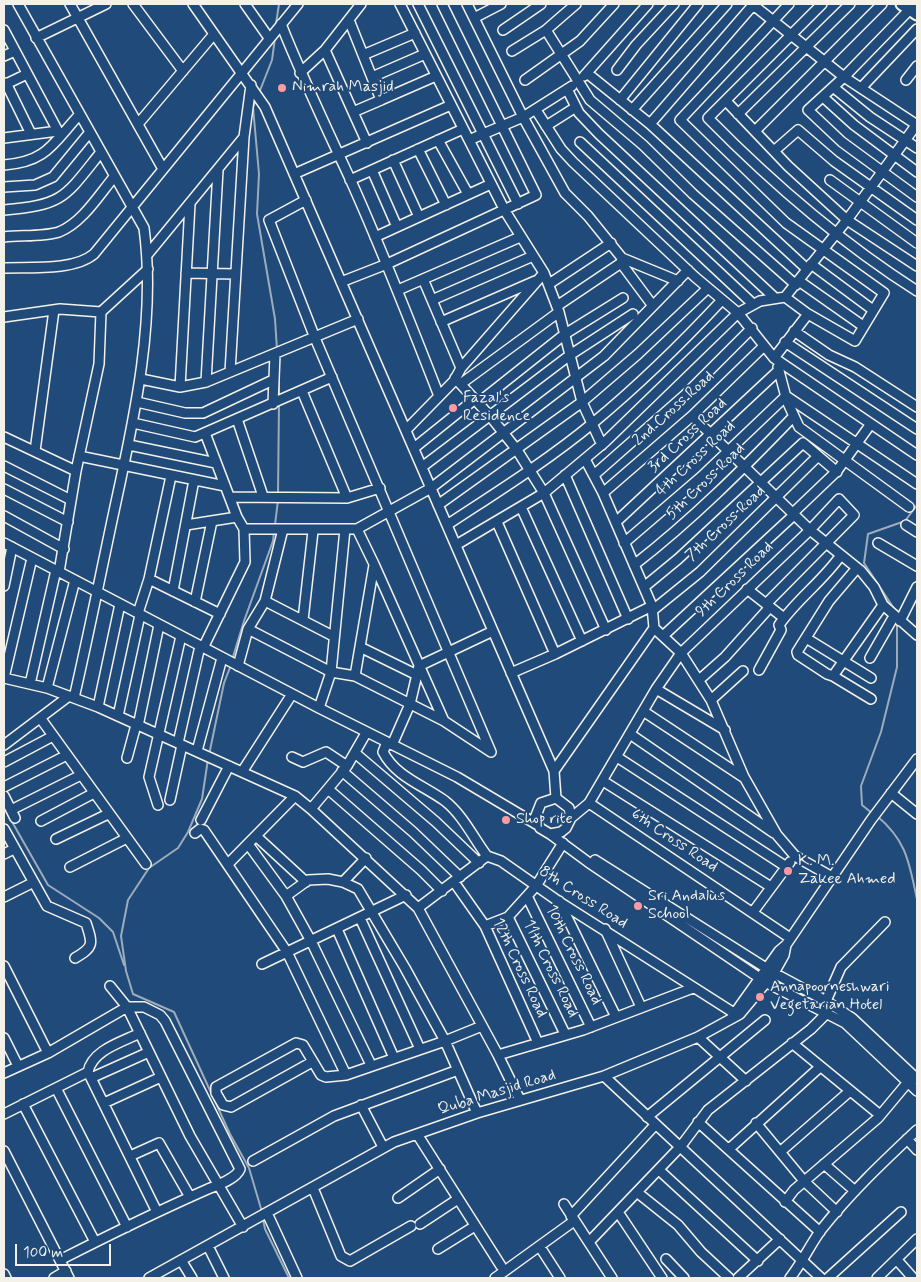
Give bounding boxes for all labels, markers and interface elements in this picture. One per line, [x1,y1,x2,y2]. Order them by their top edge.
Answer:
place label: Nimrah Masjid [292,78,394,98]
marker: Nimrah Masjid [276,82,288,94]
street label: 2nd Cross Road [629,367,719,451]
place label: Fazal's Residence [463,389,530,427]
street label: 3rd Cross Road [645,395,731,477]
marker: Fazal's Residence [447,402,459,414]
street label: 4th Cross Road [652,417,740,501]
street label: 5th Cross Road [663,440,749,524]
street label: 7th Cross Road [682,482,770,566]
street label: 9th Cross Road [692,538,778,622]
street label: 6th Cross Road [627,805,721,877]
place label: Shop rite [516,810,573,830]
marker: Shop rite [500,814,512,826]
place label: K. M. Zakee Ahmed [798,852,896,890]
street label: 8th Cross Road [535,862,631,934]
marker: K. M. Zakee Ahmed [782,865,794,877]
place label: Sri Andalus School [648,887,725,925]
marker: Sri Andalus School [632,900,644,912]
street label: 10th Cross Road [541,902,605,1008]
street label: 12th Cross Road [487,915,551,1021]
street label: 11th Cross Road [518,917,582,1021]
place label: Annapoorneshwari Vegetarian Hotel [770,978,889,1016]
marker: Annapoorneshwari Vegetarian Hotel [754,991,766,1003]
street label: Quba Masjid Road [436,1066,558,1120]
scale bar [18,1234,114,1266]
text: 100 m [23,1243,63,1263]

